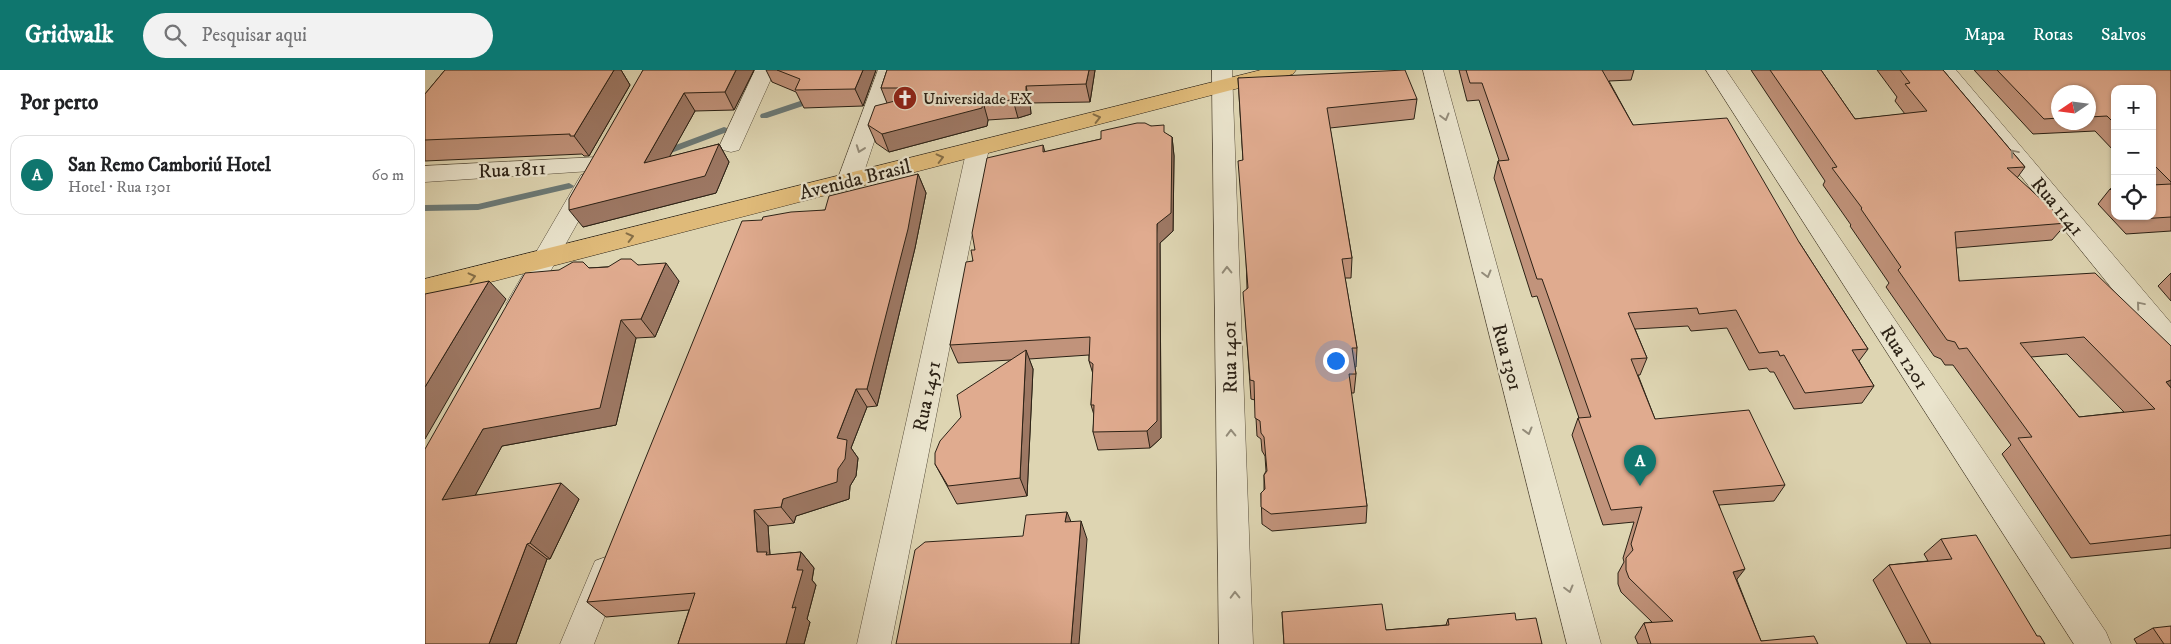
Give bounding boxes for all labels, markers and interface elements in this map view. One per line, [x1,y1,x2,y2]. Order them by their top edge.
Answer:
search box [143,13,493,58]
text: Gridwalk [25,20,113,50]
icon: search [161,21,189,49]
text: Pesquisar aqui [201,24,307,47]
text: Mapa [1964,24,2005,46]
text: Rotas [2033,24,2073,46]
text: Salvos [2101,24,2146,46]
church icon: Universidade EX [892,85,918,111]
north arrow [2051,85,2096,130]
map controls [2111,85,2156,220]
button: + [2111,85,2156,130]
place label: Universidade EX [923,89,1033,109]
text: Por perto [20,90,98,116]
one-way arrow [1093,113,1102,124]
one-way arrow [1440,113,1450,121]
button: − [2111,130,2156,175]
one-way arrow [856,144,866,153]
one-way arrow [2011,150,2019,159]
one-way arrow [935,153,944,164]
text: San Remo Camboriú Hotel [68,154,271,177]
street label: Avenida Brasil [797,155,914,206]
street label: Rua 1811 [478,156,547,185]
text: A [32,165,42,185]
text: 60 m [372,165,404,185]
street label: Rua 1141 [2025,172,2089,242]
button: locate [2111,175,2156,220]
text: Hotel · Rua 1301 [68,177,171,197]
one-way arrow [625,232,634,243]
one-way arrow [1222,266,1232,274]
one-way arrow [1481,270,1491,278]
one-way arrow [468,272,477,283]
one-way arrow [2136,301,2145,310]
street label: Rua 1401 [1217,320,1244,393]
street label: Rua 1301 [1486,321,1527,394]
street label: Rua 1201 [1874,321,1934,394]
your location [1323,348,1349,374]
street label: Rua 1451 [908,359,947,434]
one-way arrow [1522,427,1533,436]
one-way arrow [1226,429,1236,436]
pin: A [1624,445,1656,486]
one-way arrow [1564,584,1574,592]
one-way arrow [1230,591,1240,599]

